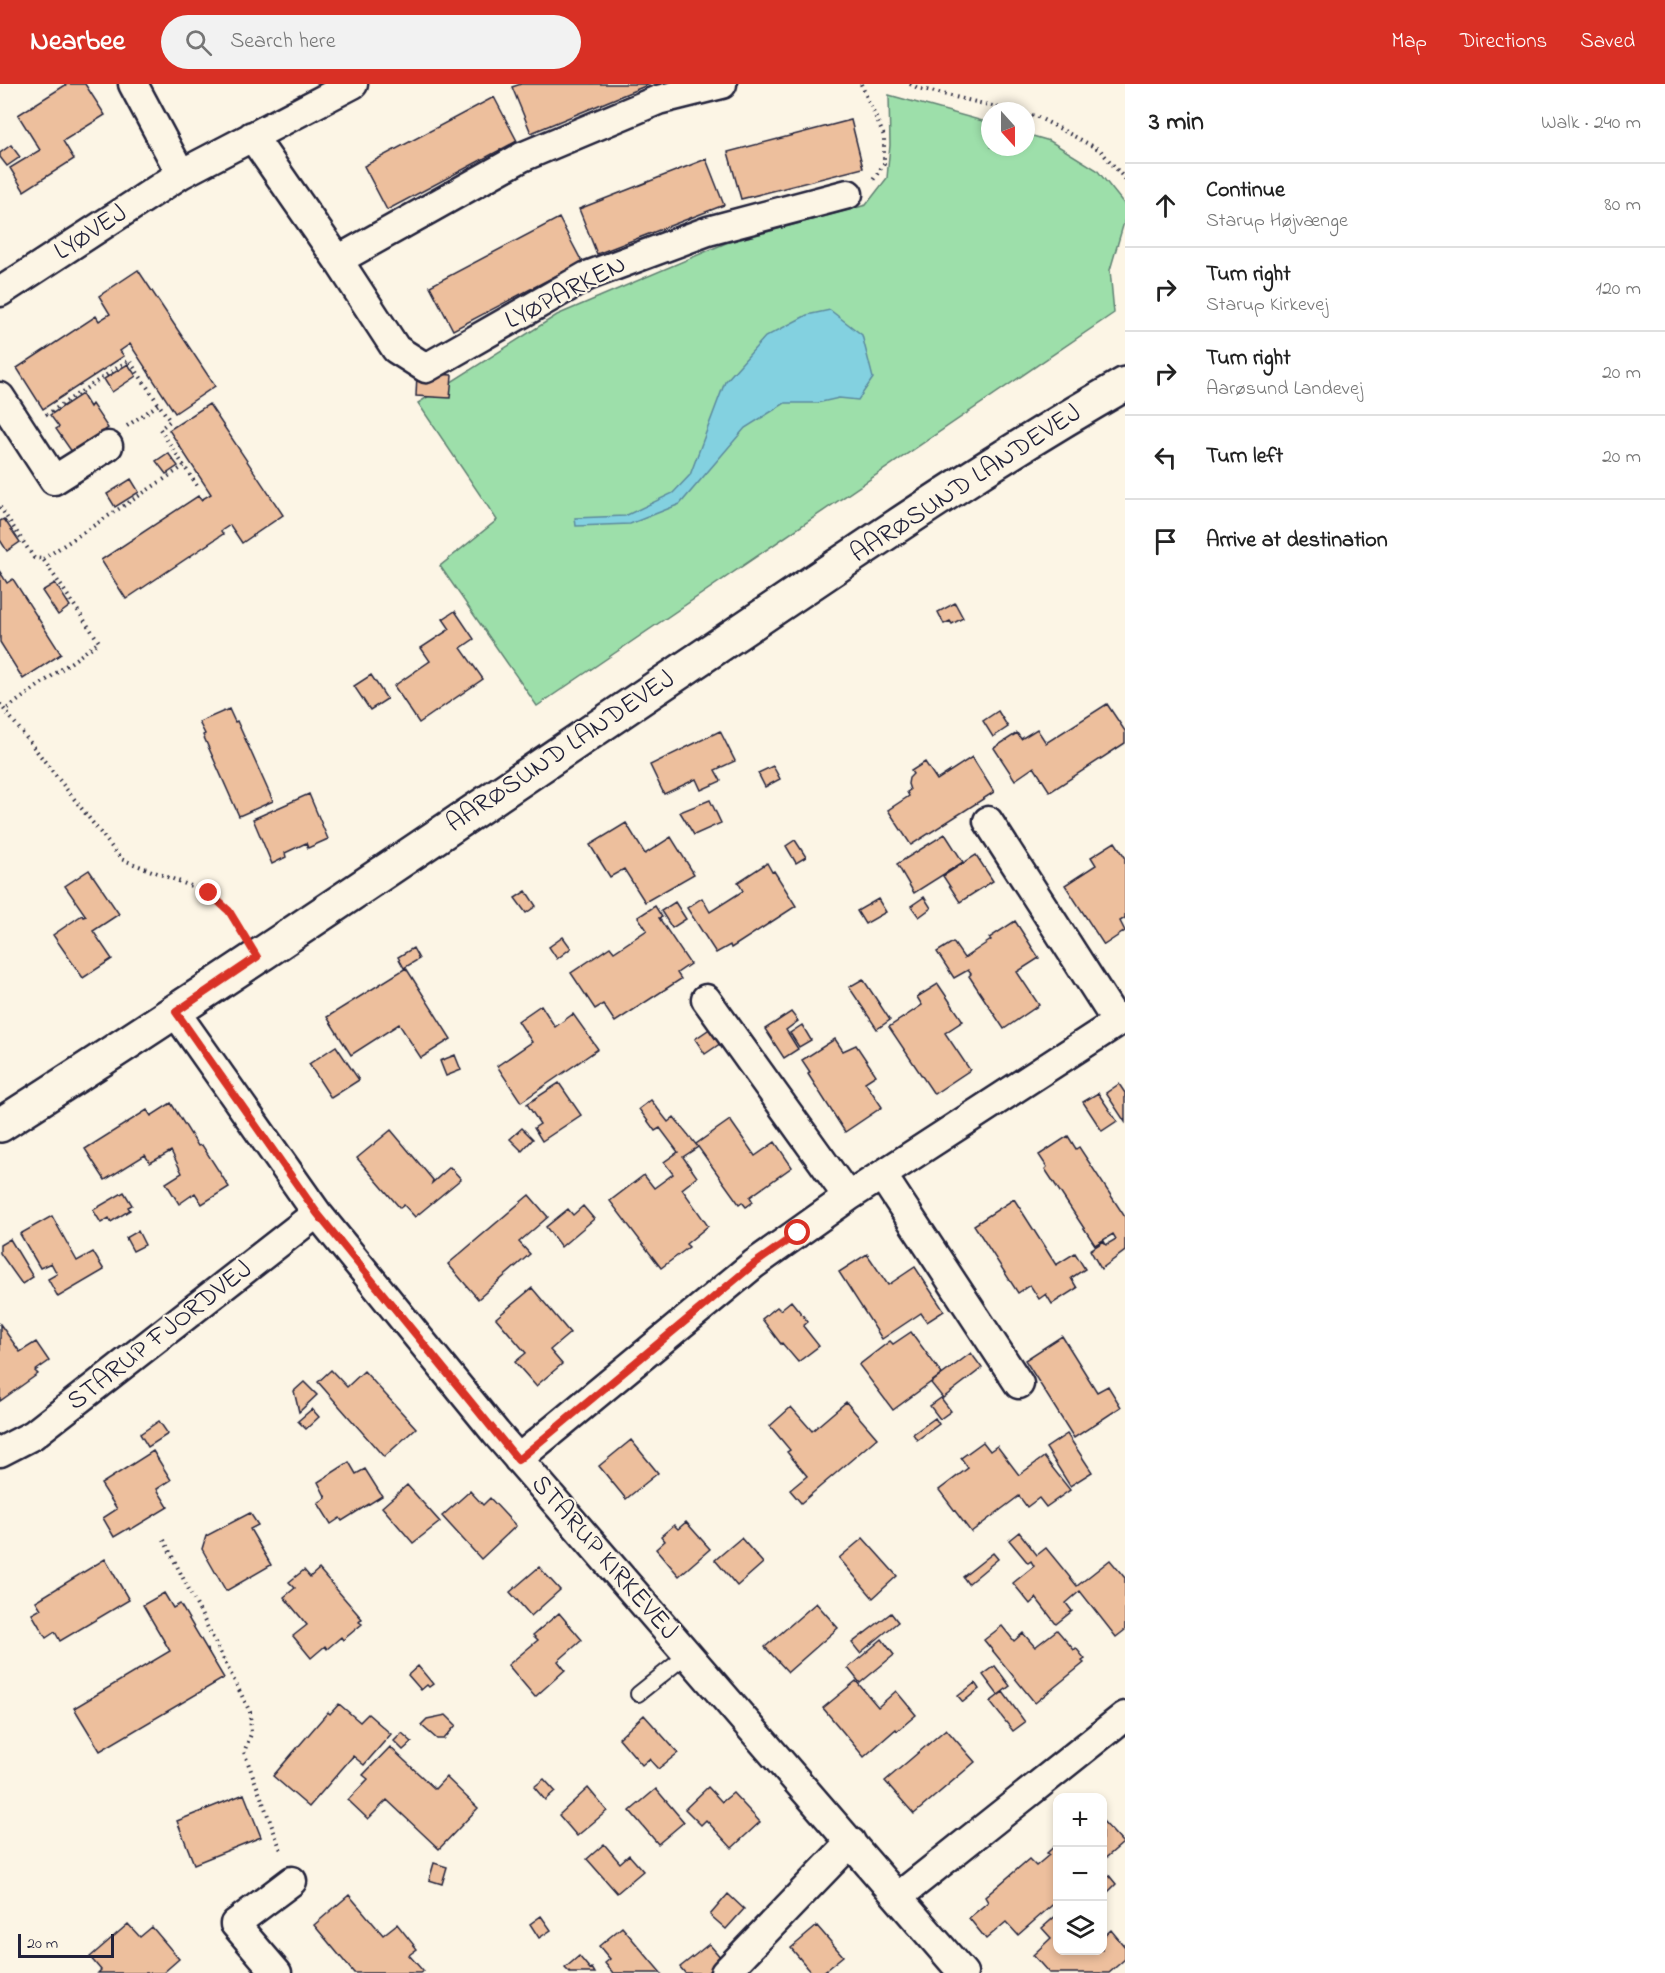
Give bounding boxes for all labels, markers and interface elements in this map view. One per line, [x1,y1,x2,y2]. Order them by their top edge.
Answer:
search box [161,15,581,69]
text: Nearbee [30,22,125,63]
icon: search [182,26,215,59]
text: Search here [230,26,336,58]
text: Map [1391,27,1427,57]
text: Directions [1460,27,1547,57]
text: Saved [1580,27,1635,57]
north arrow [981,102,1035,156]
text: 3 min [1149,104,1204,142]
text: Walk · 240 m [1541,109,1641,138]
text: Continue [1206,175,1285,207]
icon: ahead [1149,189,1182,222]
text: 80 m [1604,191,1641,220]
street label: LYØVEJ [47,195,135,271]
text: Starup Højvænge [1206,207,1348,236]
street label: LYØPARKEN [499,246,633,340]
text: Turn right [1206,259,1291,291]
icon: right [1149,273,1182,306]
text: 120 m [1596,275,1641,304]
text: Starup Kirkevej [1206,291,1328,320]
text: Turn right [1206,343,1291,375]
icon: right [1149,357,1182,390]
text: 20 m [1602,359,1641,388]
text: Aarøsund Landevej [1206,375,1363,404]
street label: AARØSUND LANDEVEJ [843,394,1089,574]
icon: left [1149,441,1182,474]
text: Turn left [1206,441,1283,473]
text: 20 m [1602,443,1641,472]
icon: arrive [1149,525,1182,558]
text: Arrive at destination [1206,525,1388,557]
street label: AARØSUND LANDEVEJ [439,661,683,843]
route end [195,879,221,905]
route start [784,1219,810,1245]
street label: STARUP FJORDVEJ [59,1251,261,1421]
street label: STARUP KIRKEVEJ [521,1467,687,1649]
map controls [1053,1793,1107,1955]
button: + [1053,1793,1107,1847]
button: − [1053,1847,1107,1901]
button: layers [1053,1901,1107,1955]
scale bar [18,1931,114,1958]
text: 20 m [27,1932,58,1956]

